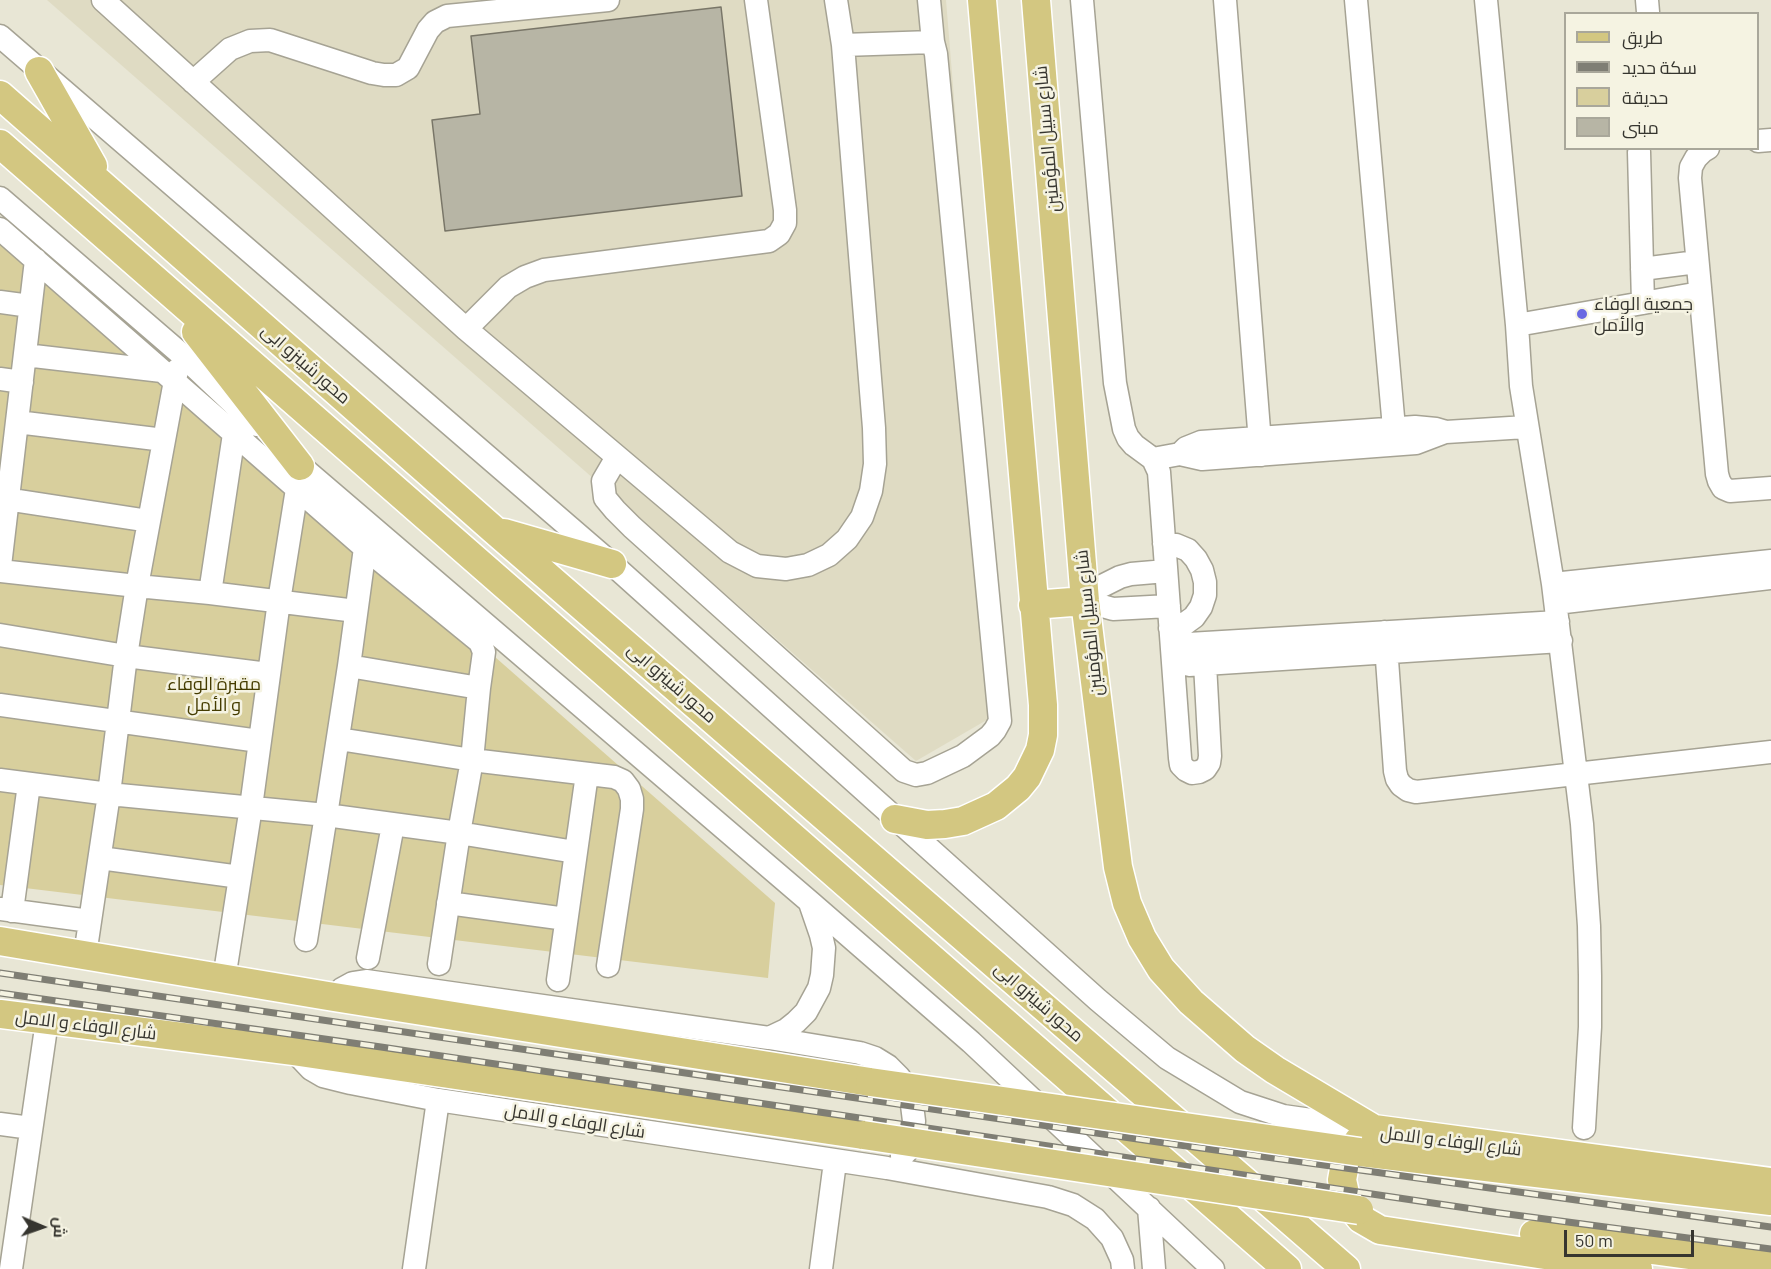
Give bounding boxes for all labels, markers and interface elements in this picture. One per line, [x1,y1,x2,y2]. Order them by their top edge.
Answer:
legend [1564,12,1759,150]
text: طريق [1622,26,1663,48]
text: سكة حديد [1622,56,1697,78]
street label: شارع سبيل المؤمنين [1030,65,1064,213]
text: حديقة [1622,86,1668,108]
text: مبنى [1622,116,1659,138]
place label: جمعية الوفاء والأمل [1594,293,1693,336]
marker: جمعية الوفاء والأمل [1575,307,1589,321]
street label: محور شينزو ابى [257,319,355,409]
street label: شارع سبيل المؤمنين [1071,549,1107,697]
street label: محور شينزو ابى [623,638,721,728]
park label: مقبرة الوفاء و الأمل [167,673,261,716]
street label: محور شينزو ابى [990,957,1088,1047]
street label: شارع الوفاء و الامل [14,1006,158,1044]
street label: شارع الوفاء و الامل [503,1099,647,1143]
street label: شارع الوفاء و الامل [1379,1122,1523,1160]
north arrow [12,1197,72,1257]
text: ش [51,1217,70,1238]
scale bar [1567,1218,1698,1256]
text: 50 m [1575,1229,1613,1251]

